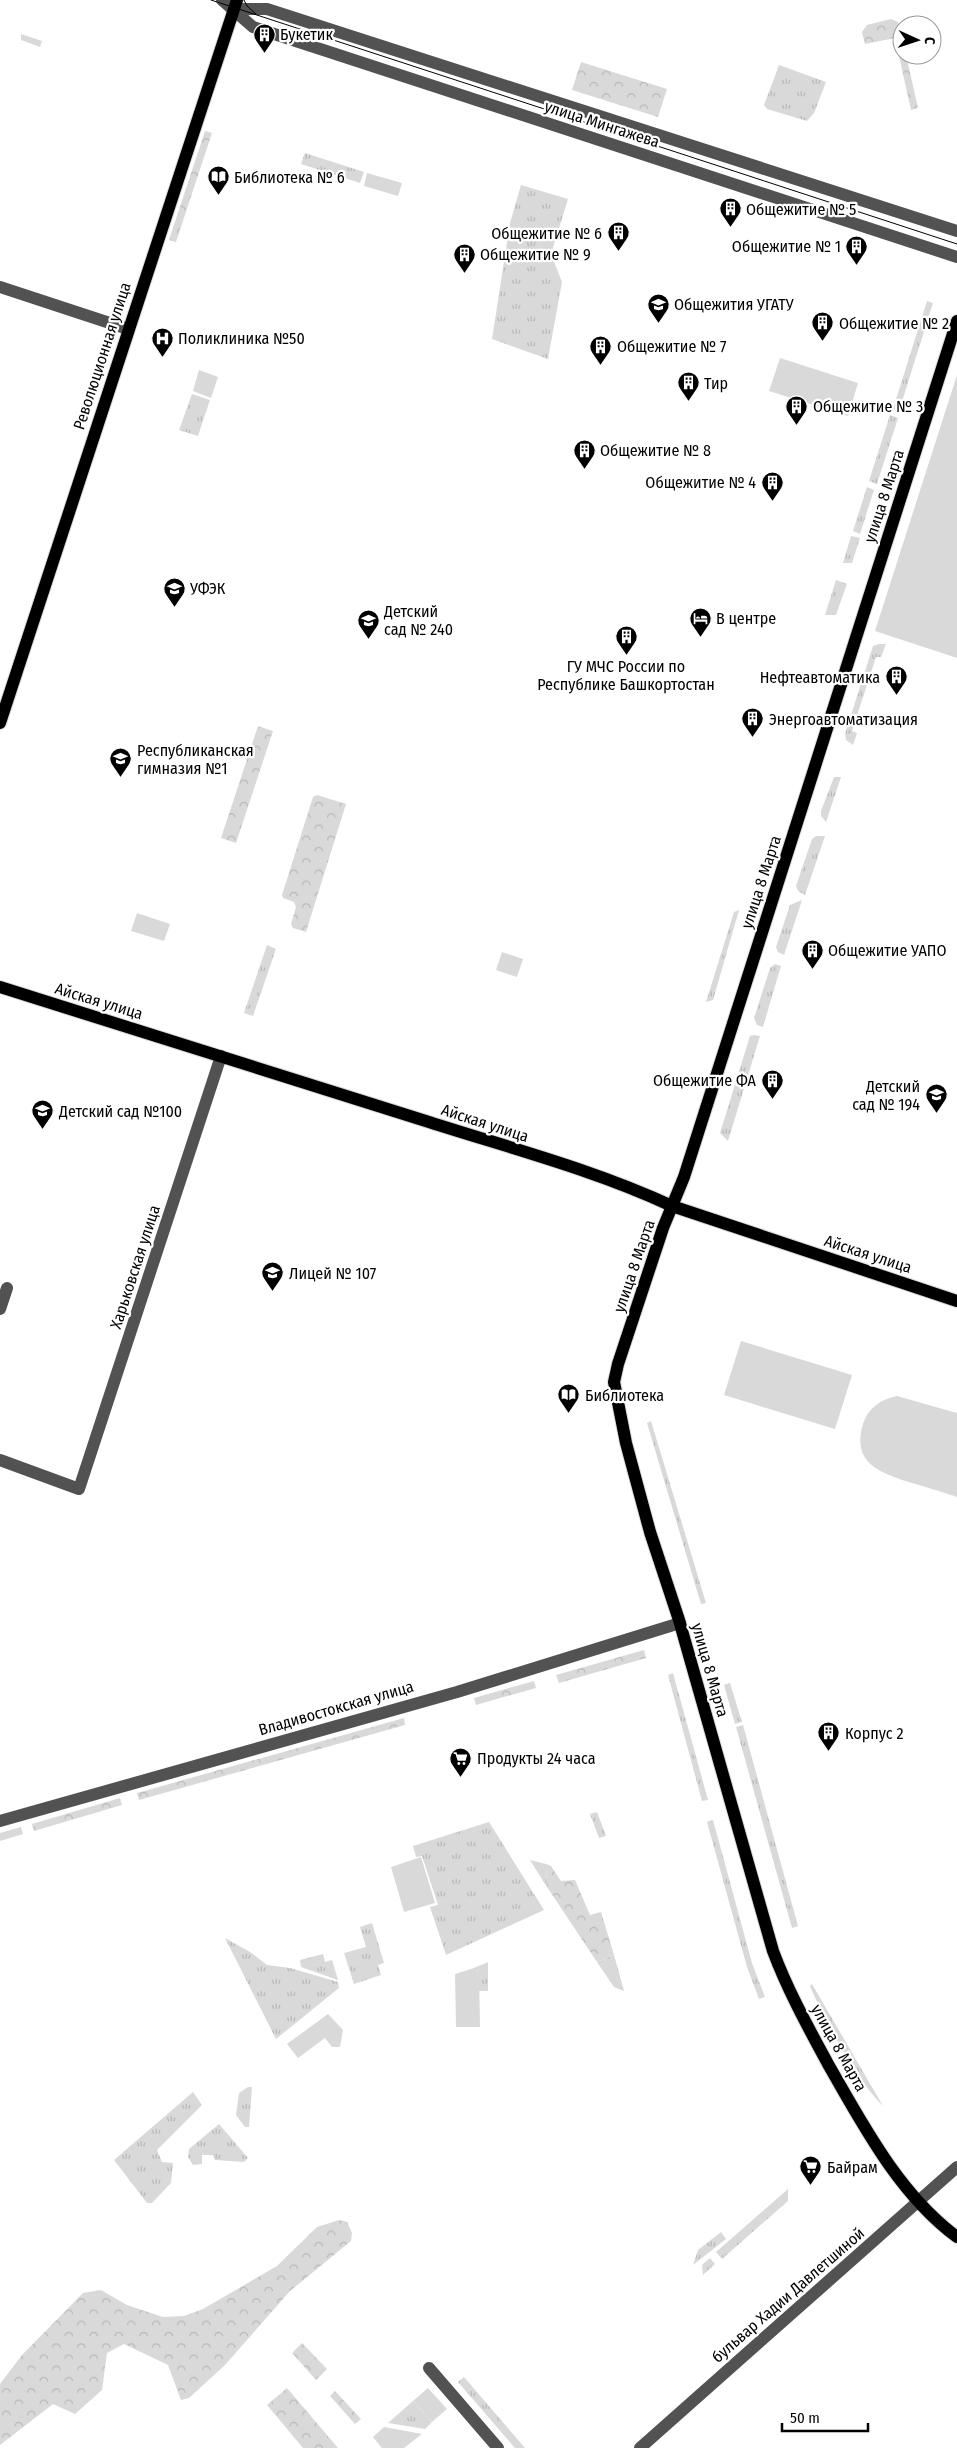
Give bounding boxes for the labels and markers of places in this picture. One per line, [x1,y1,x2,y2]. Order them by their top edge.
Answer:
building icon: Букетик [252,22,276,53]
place label: Букетик [280,25,333,44]
library icon: Библиотека № 6 [206,165,230,196]
place label: Библиотека № 6 [234,168,345,187]
building icon: Общежитие № 5 [718,197,742,228]
place label: Общежитие № 5 [746,200,856,219]
building icon: Общежитие № 6 [606,221,630,252]
place label: Общежитие № 6 [491,224,602,243]
building icon: Общежитие № 1 [845,234,869,265]
place label: Общежитие № 1 [732,237,841,256]
building icon: Общежитие № 9 [452,242,476,273]
place label: Общежитие № 9 [480,245,591,264]
school or university icon: Общежития УГАТУ [646,292,670,323]
place label: Общежития УГАТУ [674,295,794,314]
building icon: Общежитие № 2 [811,311,835,342]
place label: Общежитие № 2 [839,314,949,333]
hospital icon: Поликлиника №50 [150,326,174,357]
place label: Поликлиника №50 [178,329,305,348]
building icon: Общежитие № 7 [589,334,613,365]
place label: Общежитие № 7 [617,337,727,356]
building icon: Тир [676,371,700,402]
place label: Тир [704,374,728,393]
building icon: Общежитие № 3 [785,394,809,425]
place label: Общежитие № 3 [813,397,923,416]
building icon: Общежитие № 8 [572,438,596,469]
place label: Общежитие № 8 [600,441,711,460]
building icon: Общежитие № 4 [760,470,784,501]
place label: Общежитие № 4 [645,473,756,492]
school or university icon: УФЭК [162,576,186,607]
place label: УФЭК [189,579,226,598]
place label: Детский сад № 240 [383,602,453,639]
hotel icon: В центре [688,606,712,637]
school or university icon: Детский сад № 240 [356,608,380,639]
place label: В центре [716,609,776,628]
building icon: ГУ МЧС России по Республике Башкортостан [614,625,638,656]
place label: ГУ МЧС России по Республике Башкортостан [537,657,715,694]
building icon: Нефтеавтоматика [884,665,908,696]
place label: Нефтеавтоматика [760,668,880,687]
building icon: Энергоавтоматизация [741,707,765,738]
place label: Энергоавтоматизация [769,710,918,729]
place label: Республиканская гимназия №1 [137,741,254,778]
school or university icon: Республиканская гимназия №1 [109,747,133,778]
building icon: Общежитие УАПО [800,938,824,969]
place label: Общежитие УАПО [828,941,947,960]
building icon: Общежитие ФА [760,1068,784,1099]
place label: Общежитие ФА [653,1071,757,1090]
place label: Детский сад № 194 [852,1077,920,1114]
school or university icon: Детский сад № 194 [924,1083,948,1114]
school or university icon: Детский сад №100 [31,1099,55,1130]
place label: Детский сад №100 [58,1102,182,1121]
school or university icon: Лицей № 107 [261,1261,285,1292]
place label: Лицей № 107 [289,1264,377,1283]
library icon: Библиотека [557,1383,581,1414]
place label: Библиотека [585,1386,664,1405]
building icon: Корпус 2 [817,1721,841,1752]
place label: Корпус 2 [845,1724,903,1743]
supermarket icon: Продукты 24 часа [449,1746,473,1777]
place label: Продукты 24 часа [477,1749,596,1768]
supermarket icon: Байрам [799,2155,823,2186]
place label: Байрам [827,2158,878,2177]

